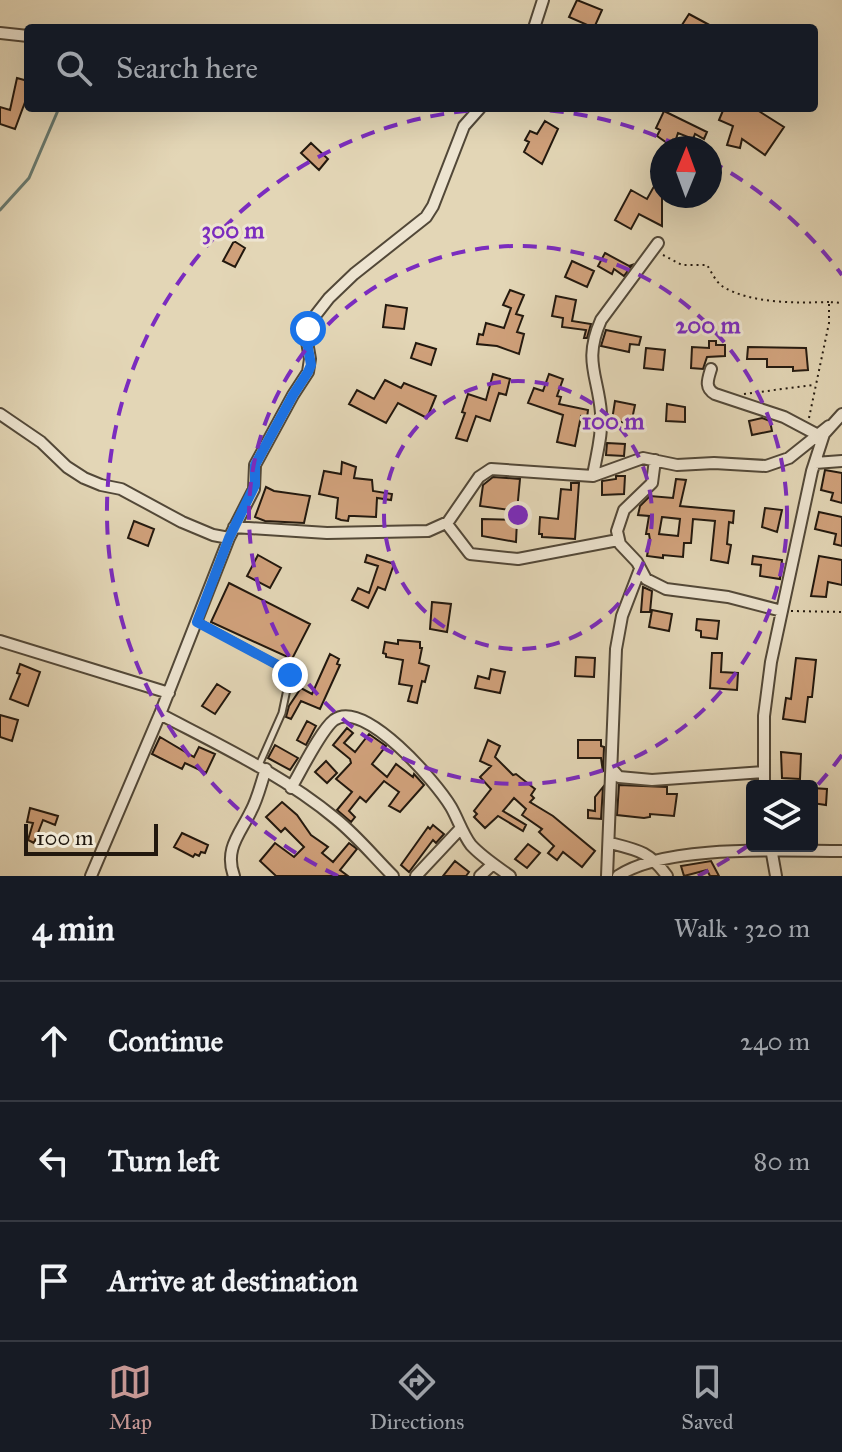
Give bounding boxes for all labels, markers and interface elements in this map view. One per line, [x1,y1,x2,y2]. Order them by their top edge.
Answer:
search box [24,24,818,112]
icon: search [52,46,96,90]
text: Search here [116,50,258,86]
north arrow [650,136,722,208]
text: 300 m [202,215,265,245]
text: 200 m [675,310,741,340]
route start [290,311,326,347]
text: 100 m [582,406,645,436]
centre of rings [504,501,532,529]
route end [272,657,308,693]
map controls [746,780,818,852]
button: layers [746,780,818,852]
scale bar [24,820,158,856]
text: 100 m [36,824,93,851]
text: 4 min [32,908,115,949]
text: Walk · 320 m [674,912,810,944]
icon: ahead [32,1019,76,1063]
text: Continue [108,1023,223,1059]
text: 240 m [740,1025,810,1057]
icon: left [32,1139,76,1183]
text: Turn left [108,1143,219,1179]
text: 80 m [754,1145,810,1177]
icon: arrive [32,1259,76,1303]
text: Arrive at destination [108,1263,358,1299]
tab: Map [108,1360,152,1435]
tab: Directions [369,1360,464,1435]
tab: Saved [681,1360,733,1435]

